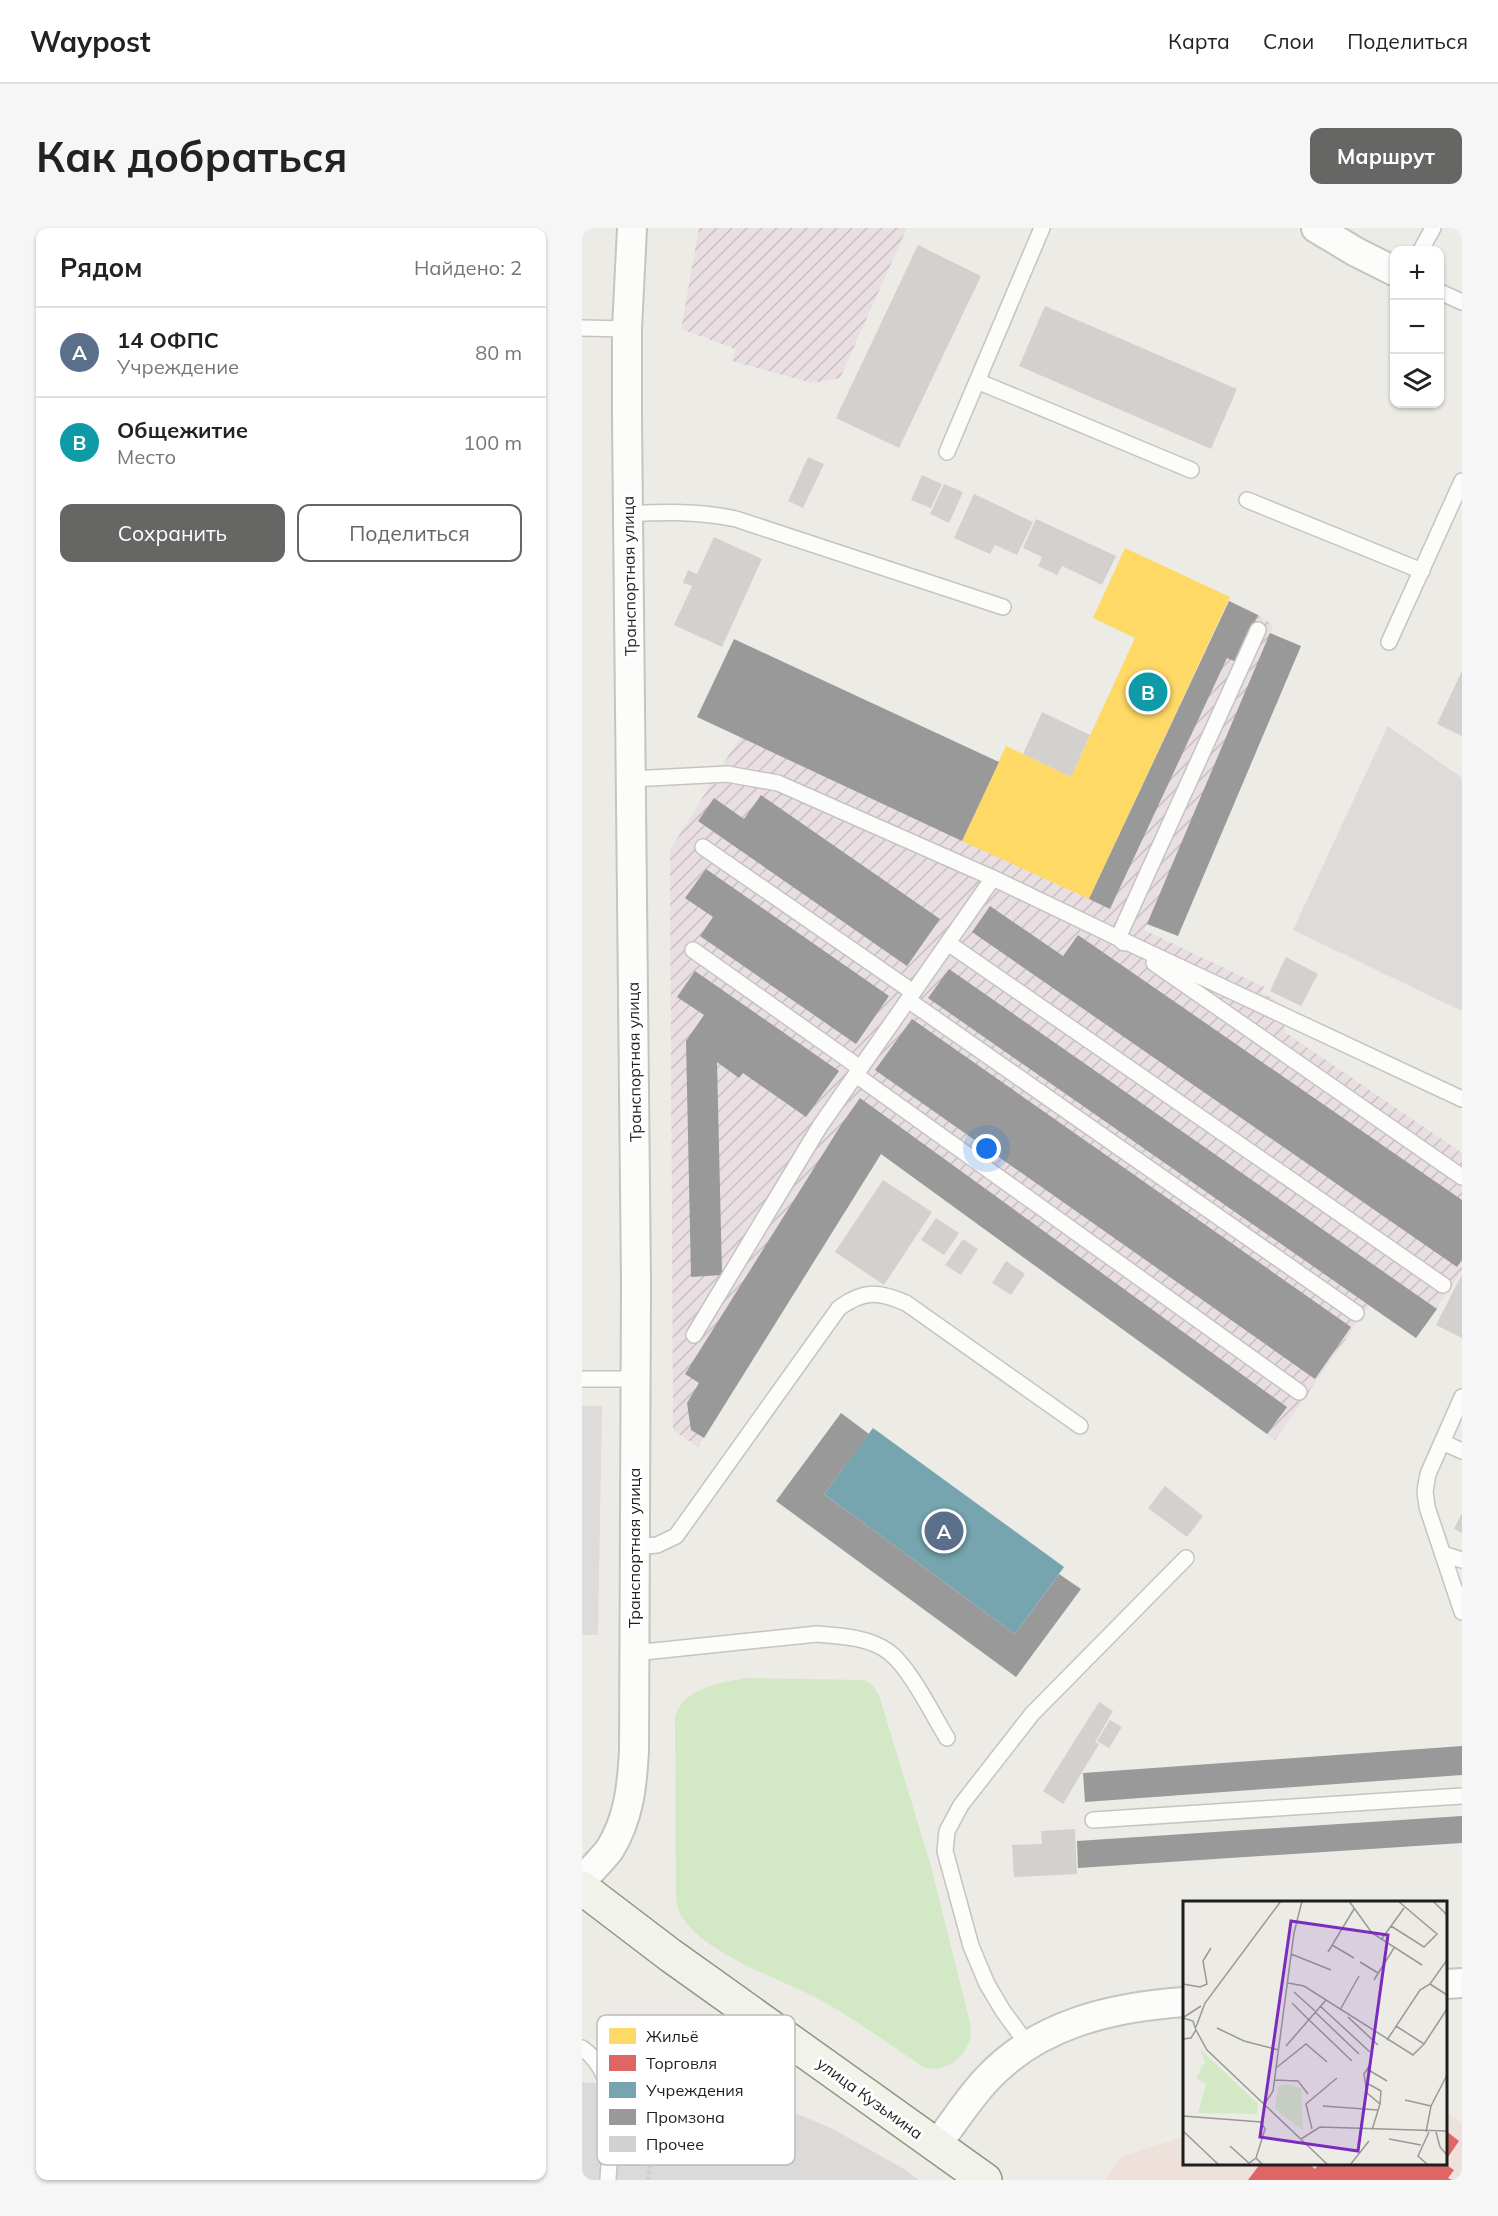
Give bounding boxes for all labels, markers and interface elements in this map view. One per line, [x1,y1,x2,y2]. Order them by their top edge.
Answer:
text: Waypost [30,24,151,59]
text: Карта [1168,28,1230,54]
text: Слои [1263,28,1314,54]
text: Поделиться [1347,28,1468,54]
button: Маршрут [1310,128,1462,184]
text: Как добраться [36,130,348,183]
map controls [1390,246,1444,408]
button: + [1390,246,1444,300]
text: Рядом [60,251,143,284]
text: Найдено: 2 [414,255,522,280]
button: − [1390,300,1444,354]
text: 14 ОФПС [117,326,219,354]
text: A [72,340,87,365]
text: 80 m [475,340,522,365]
text: Учреждение [117,354,239,379]
button: layers [1390,354,1444,408]
text: Общежитие [117,416,248,444]
text: B [73,430,86,455]
text: 100 m [463,430,522,455]
text: Место [117,444,176,469]
street label: Транспортная улица [618,496,640,656]
button: Сохранить [60,504,285,562]
button: Поделиться [297,504,522,562]
pin: B [1128,670,1168,714]
street label: Транспортная улица [623,982,645,1142]
your location [972,1134,1001,1163]
street label: Транспортная улица [624,1468,644,1628]
pin: A [924,1508,964,1554]
inset map [1183,1901,1447,2165]
legend [597,2015,795,2165]
text: Жильё [646,2026,699,2046]
text: Торговля [646,2053,717,2073]
street label: улица Кузьмина [813,2053,927,2143]
text: Учреждения [645,2080,744,2100]
text: Промзона [646,2107,725,2127]
text: Прочее [646,2134,704,2154]

